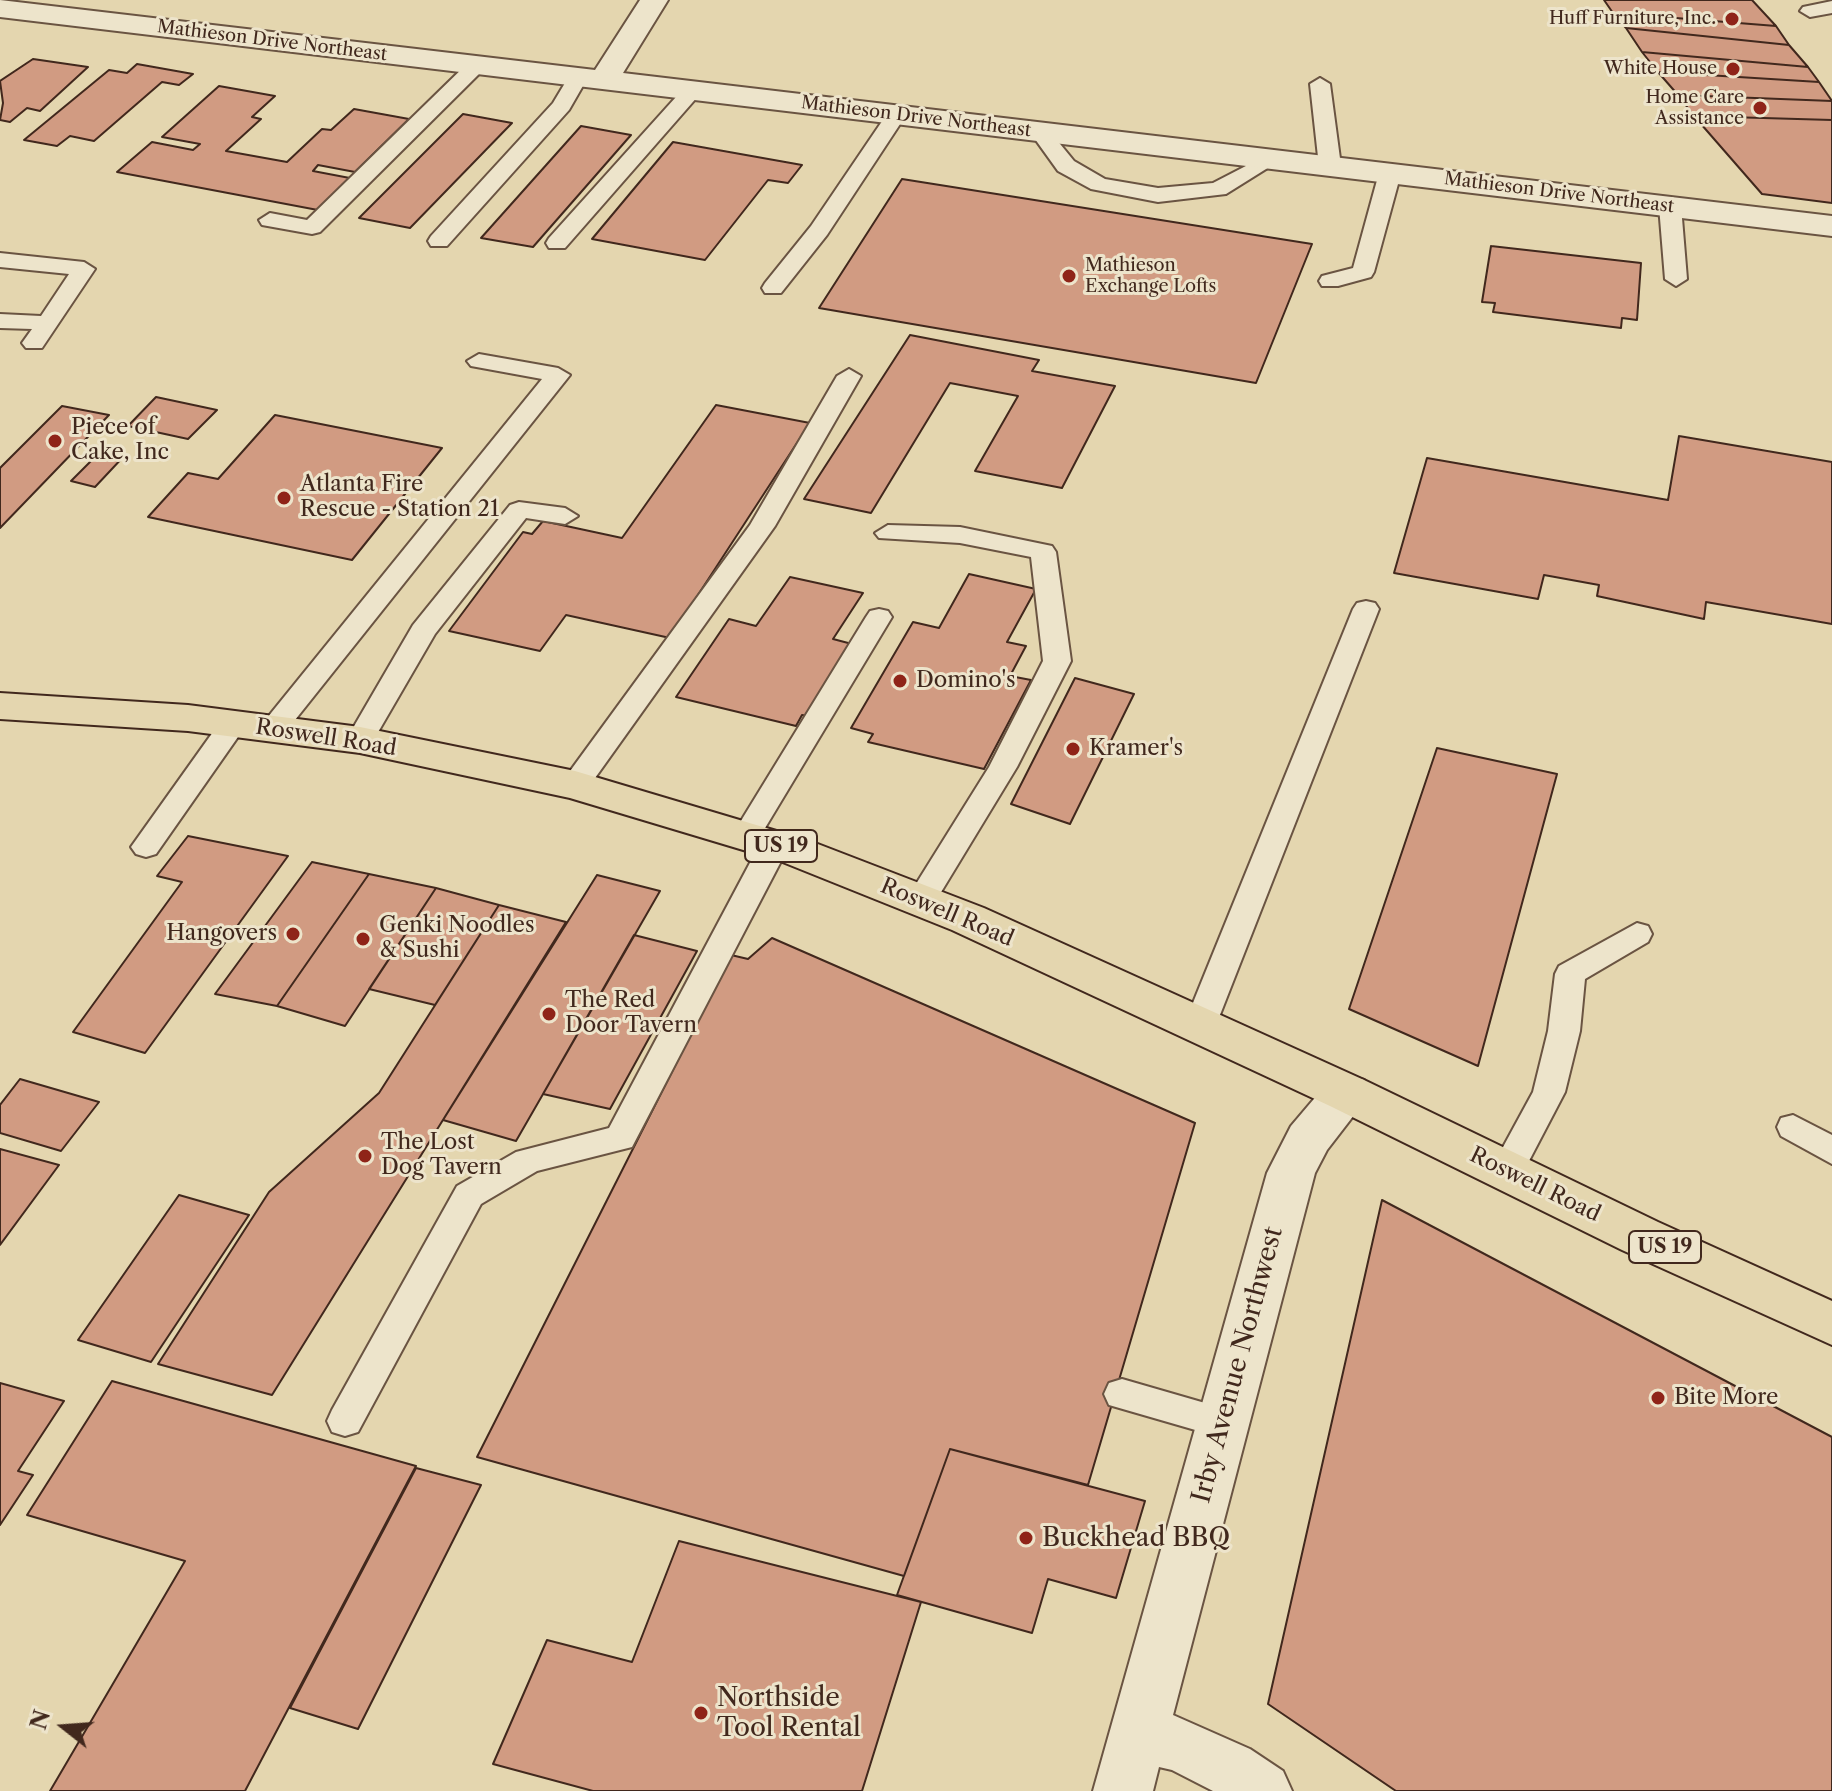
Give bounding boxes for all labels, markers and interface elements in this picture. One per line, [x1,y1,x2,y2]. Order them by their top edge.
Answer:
place label: Huff Furniture, Inc. [1549,8,1716,30]
marker: Huff Furniture, Inc. [1723,10,1741,28]
street label: Mathieson Drive Northeast [156,16,388,66]
place label: White House [1604,58,1717,80]
marker: White House [1724,60,1742,78]
place label: Home Care Assistance [1646,87,1744,130]
street label: Mathieson Drive Northeast [800,92,1032,142]
marker: Home Care Assistance [1751,99,1769,117]
street label: Mathieson Drive Northeast [1443,168,1675,218]
place label: Mathieson Exchange Lofts [1085,255,1216,298]
marker: Mathieson Exchange Lofts [1060,267,1078,285]
place label: Piece of Cake, Inc [71,415,169,466]
marker: Piece of Cake, Inc [46,432,64,450]
place label: Atlanta Fire Rescue - Station 21 [300,472,499,524]
marker: Atlanta Fire Rescue - Station 21 [275,489,293,507]
place label: Domino's [916,668,1016,694]
marker: Domino's [891,672,909,690]
street label: Roswell Road [254,714,398,762]
place label: Kramer's [1089,736,1183,762]
marker: Kramer's [1064,740,1082,758]
road number: US 19 [745,830,817,862]
street label: Roswell Road [876,873,1018,953]
place label: Genki Noodles & Sushi [379,913,535,964]
place label: Hangovers [166,921,277,947]
marker: Hangovers [284,925,302,943]
marker: Genki Noodles & Sushi [354,930,372,948]
place label: The Red Door Tavern [565,988,697,1040]
marker: The Red Door Tavern [540,1005,558,1023]
place label: The Lost Dog Tavern [381,1130,502,1182]
street label: Roswell Road [1465,1142,1605,1228]
marker: The Lost Dog Tavern [356,1147,374,1165]
street label: Irby Avenue Northwest [1186,1223,1290,1507]
road number: US 19 [1629,1231,1701,1263]
place label: Bite More [1674,1385,1778,1411]
marker: Bite More [1649,1389,1667,1407]
place label: Buckhead BBQ [1042,1522,1230,1554]
marker: Buckhead BBQ [1017,1529,1035,1547]
place label: Northside Tool Rental [717,1682,861,1744]
north arrow [24,1687,104,1767]
marker: Northside Tool Rental [692,1704,710,1722]
text: N [25,1707,56,1733]

